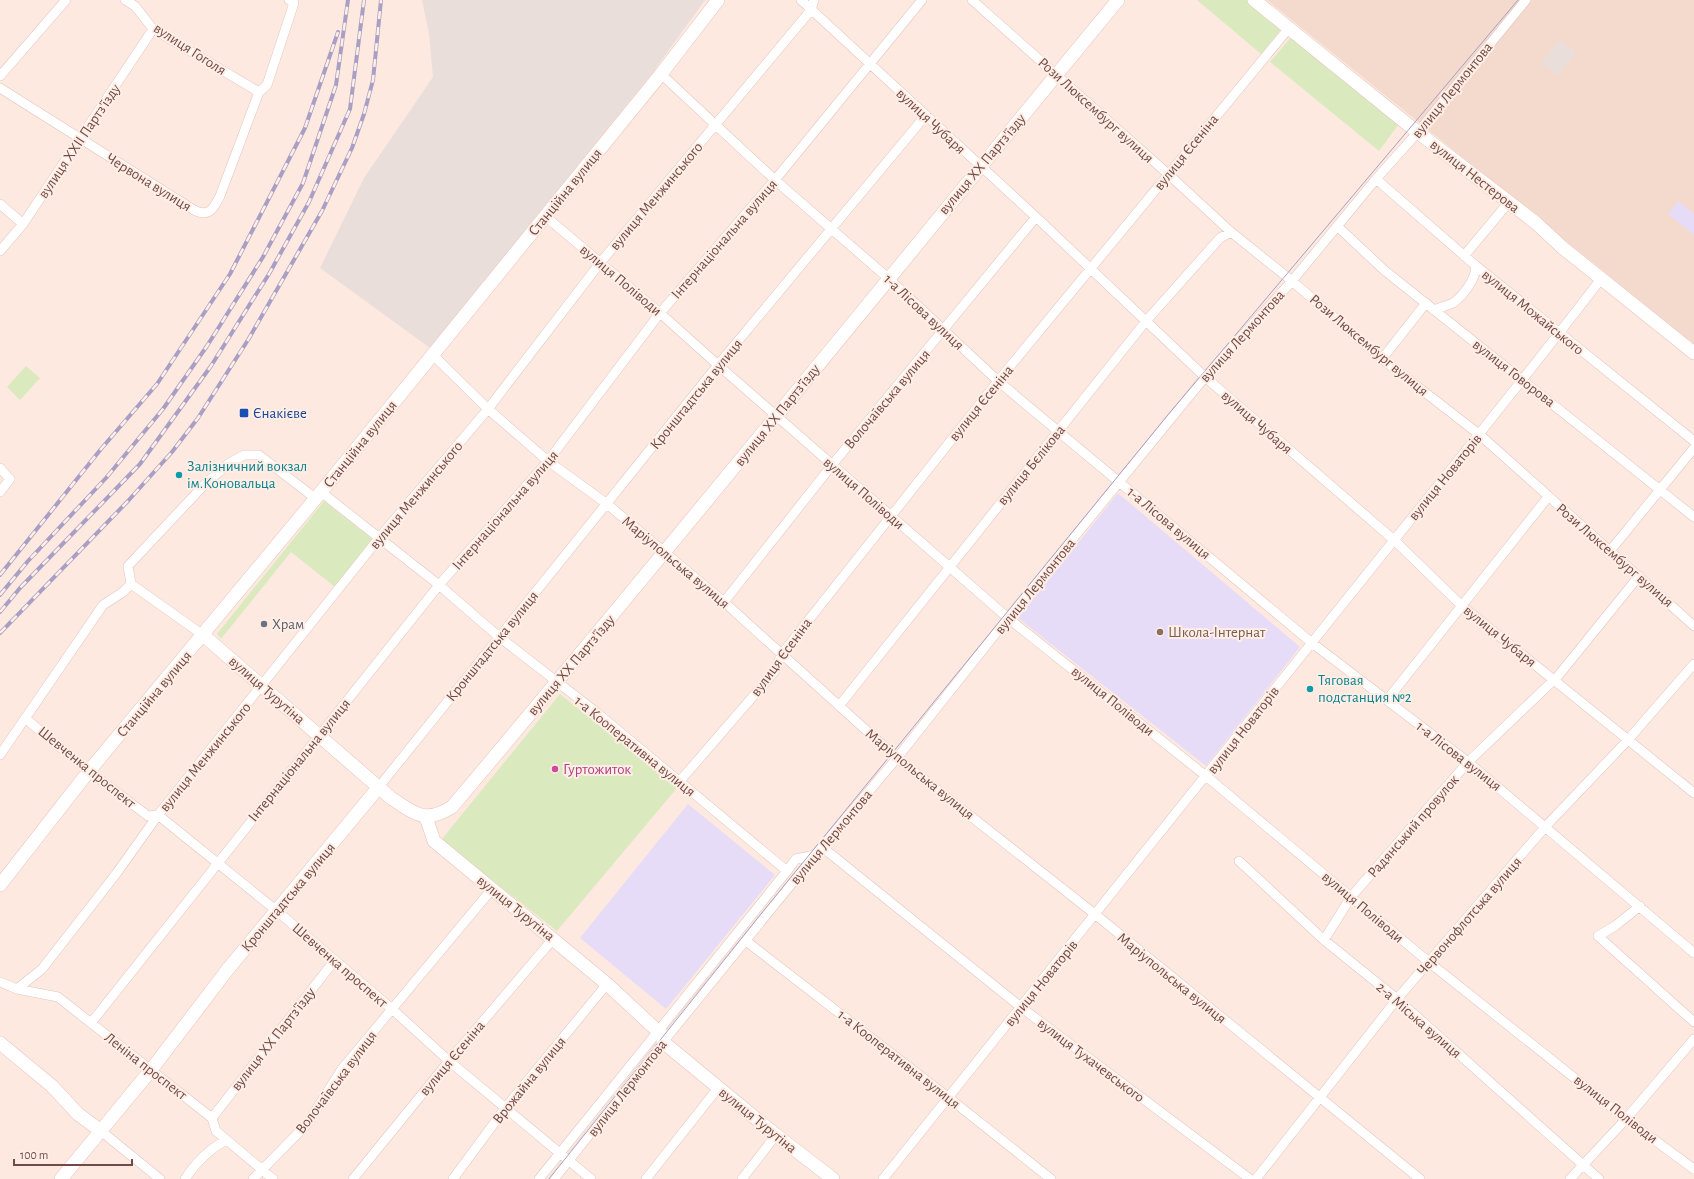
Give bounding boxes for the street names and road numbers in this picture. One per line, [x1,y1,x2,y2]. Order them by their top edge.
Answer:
street label: вулиця Гоголя [151,21,229,78]
street label: вулиця Лермонтова [1409,39,1496,141]
street label: Рози Люксембург вулиця [1035,55,1156,166]
street label: вулиця XXII Партз'їзду [36,81,124,201]
street label: вулиця Чубаря [893,86,968,157]
street label: вулиця XX Партз'їзду [936,111,1029,218]
street label: вулиця Єсеніна [1151,111,1221,193]
street label: вулиця Нестерова [1427,137,1522,216]
street label: вулиця Менжинського [607,140,706,253]
street label: Станційна вулиця [526,146,605,239]
street label: Червона вулиця [104,150,194,214]
street label: Інтернаціональна вулиця [668,177,780,302]
street label: вулиця Поліводи [577,242,664,319]
street label: вулиця Можайського [1479,267,1586,358]
street label: 1-а Лісова вулиця [881,272,967,353]
street label: вулиця Лермонтова [1197,287,1288,385]
street label: Рози Люксембург вулиця [1307,292,1431,399]
street label: Кронштадтська вулиця [647,336,745,452]
street label: вулиця Говорова [1470,337,1558,410]
street label: Волочаївська вулиця [842,347,933,452]
street label: вулиця XX Партз'їзду [732,361,823,469]
street label: вулиця Єсеніна [946,362,1016,444]
street label: вулиця Чубаря [1218,388,1295,457]
street label: Станційна вулиця [321,398,400,491]
street label: вулиця Бєлікова [995,422,1068,508]
street label: вулиця Новаторів [1406,431,1485,523]
street label: вулиця Менжинського [367,439,466,552]
street label: Інтернаціональна вулиця [449,448,561,573]
street label: вулиця Поліводи [820,454,907,532]
street label: 1-а Лісова вулиця [1124,484,1213,562]
street label: Рози Люксембург вулиця [1553,501,1676,610]
street label: Маріупольська вулиця [619,513,732,612]
street label: вулиця Лермонтова [992,535,1079,637]
street label: Кронштадтська вулиця [443,588,541,704]
street label: вулиця Чубаря [1461,603,1539,670]
street label: вулиця XX Партз'їзду [525,612,618,719]
street label: вулиця Єсеніна [748,615,815,699]
street label: Станційна вулиця [114,648,195,740]
street label: вулиця Турутіна [226,653,308,727]
street label: вулиця Поліводи [1068,664,1157,739]
street label: вулиця Новаторів [1205,684,1282,777]
street label: 1-а Кооперативна вулиця [571,693,698,800]
street label: Інтернаціональна вулиця [245,696,353,825]
street label: вулиця Менжинського [157,700,254,815]
street label: 1-а Лісова вулиця [1413,719,1504,794]
street label: Шевченка проспект [35,724,139,812]
street label: Маріупольська вулиця [862,726,977,823]
street label: Радянський провулок [1365,772,1462,881]
street label: вулиця Лермонтова [788,787,875,888]
street label: Кронштадтська вулиця [239,840,338,955]
street label: Червонофлотська вулиця [1414,854,1525,978]
street label: вулиця Поліводи [1319,869,1406,946]
street label: вулиця Турутіна [474,873,557,944]
street label: Шевченка проспект [289,920,391,1011]
street label: Маріупольська вулиця [1114,930,1229,1027]
street label: вулиця Новаторів [1002,937,1081,1029]
street label: 2-а Міська вулиця [1373,980,1464,1061]
street label: вулиця XX Партз'їзду [229,984,319,1094]
street label: 1-а Кооперативна вулиця [835,1007,963,1112]
street label: вулиця Тухачевського [1034,1015,1147,1105]
street label: вулиця Єсеніна [417,1018,488,1099]
street label: Волочаївська вулиця [293,1028,380,1137]
street label: Леніна проспект [102,1030,190,1103]
street label: Врожайна вулиця [490,1034,569,1127]
street label: вулиця Лермонтова [585,1037,670,1140]
street label: вулиця Поліводи [1571,1072,1660,1147]
street label: вулиця Турутіна [716,1085,799,1156]

